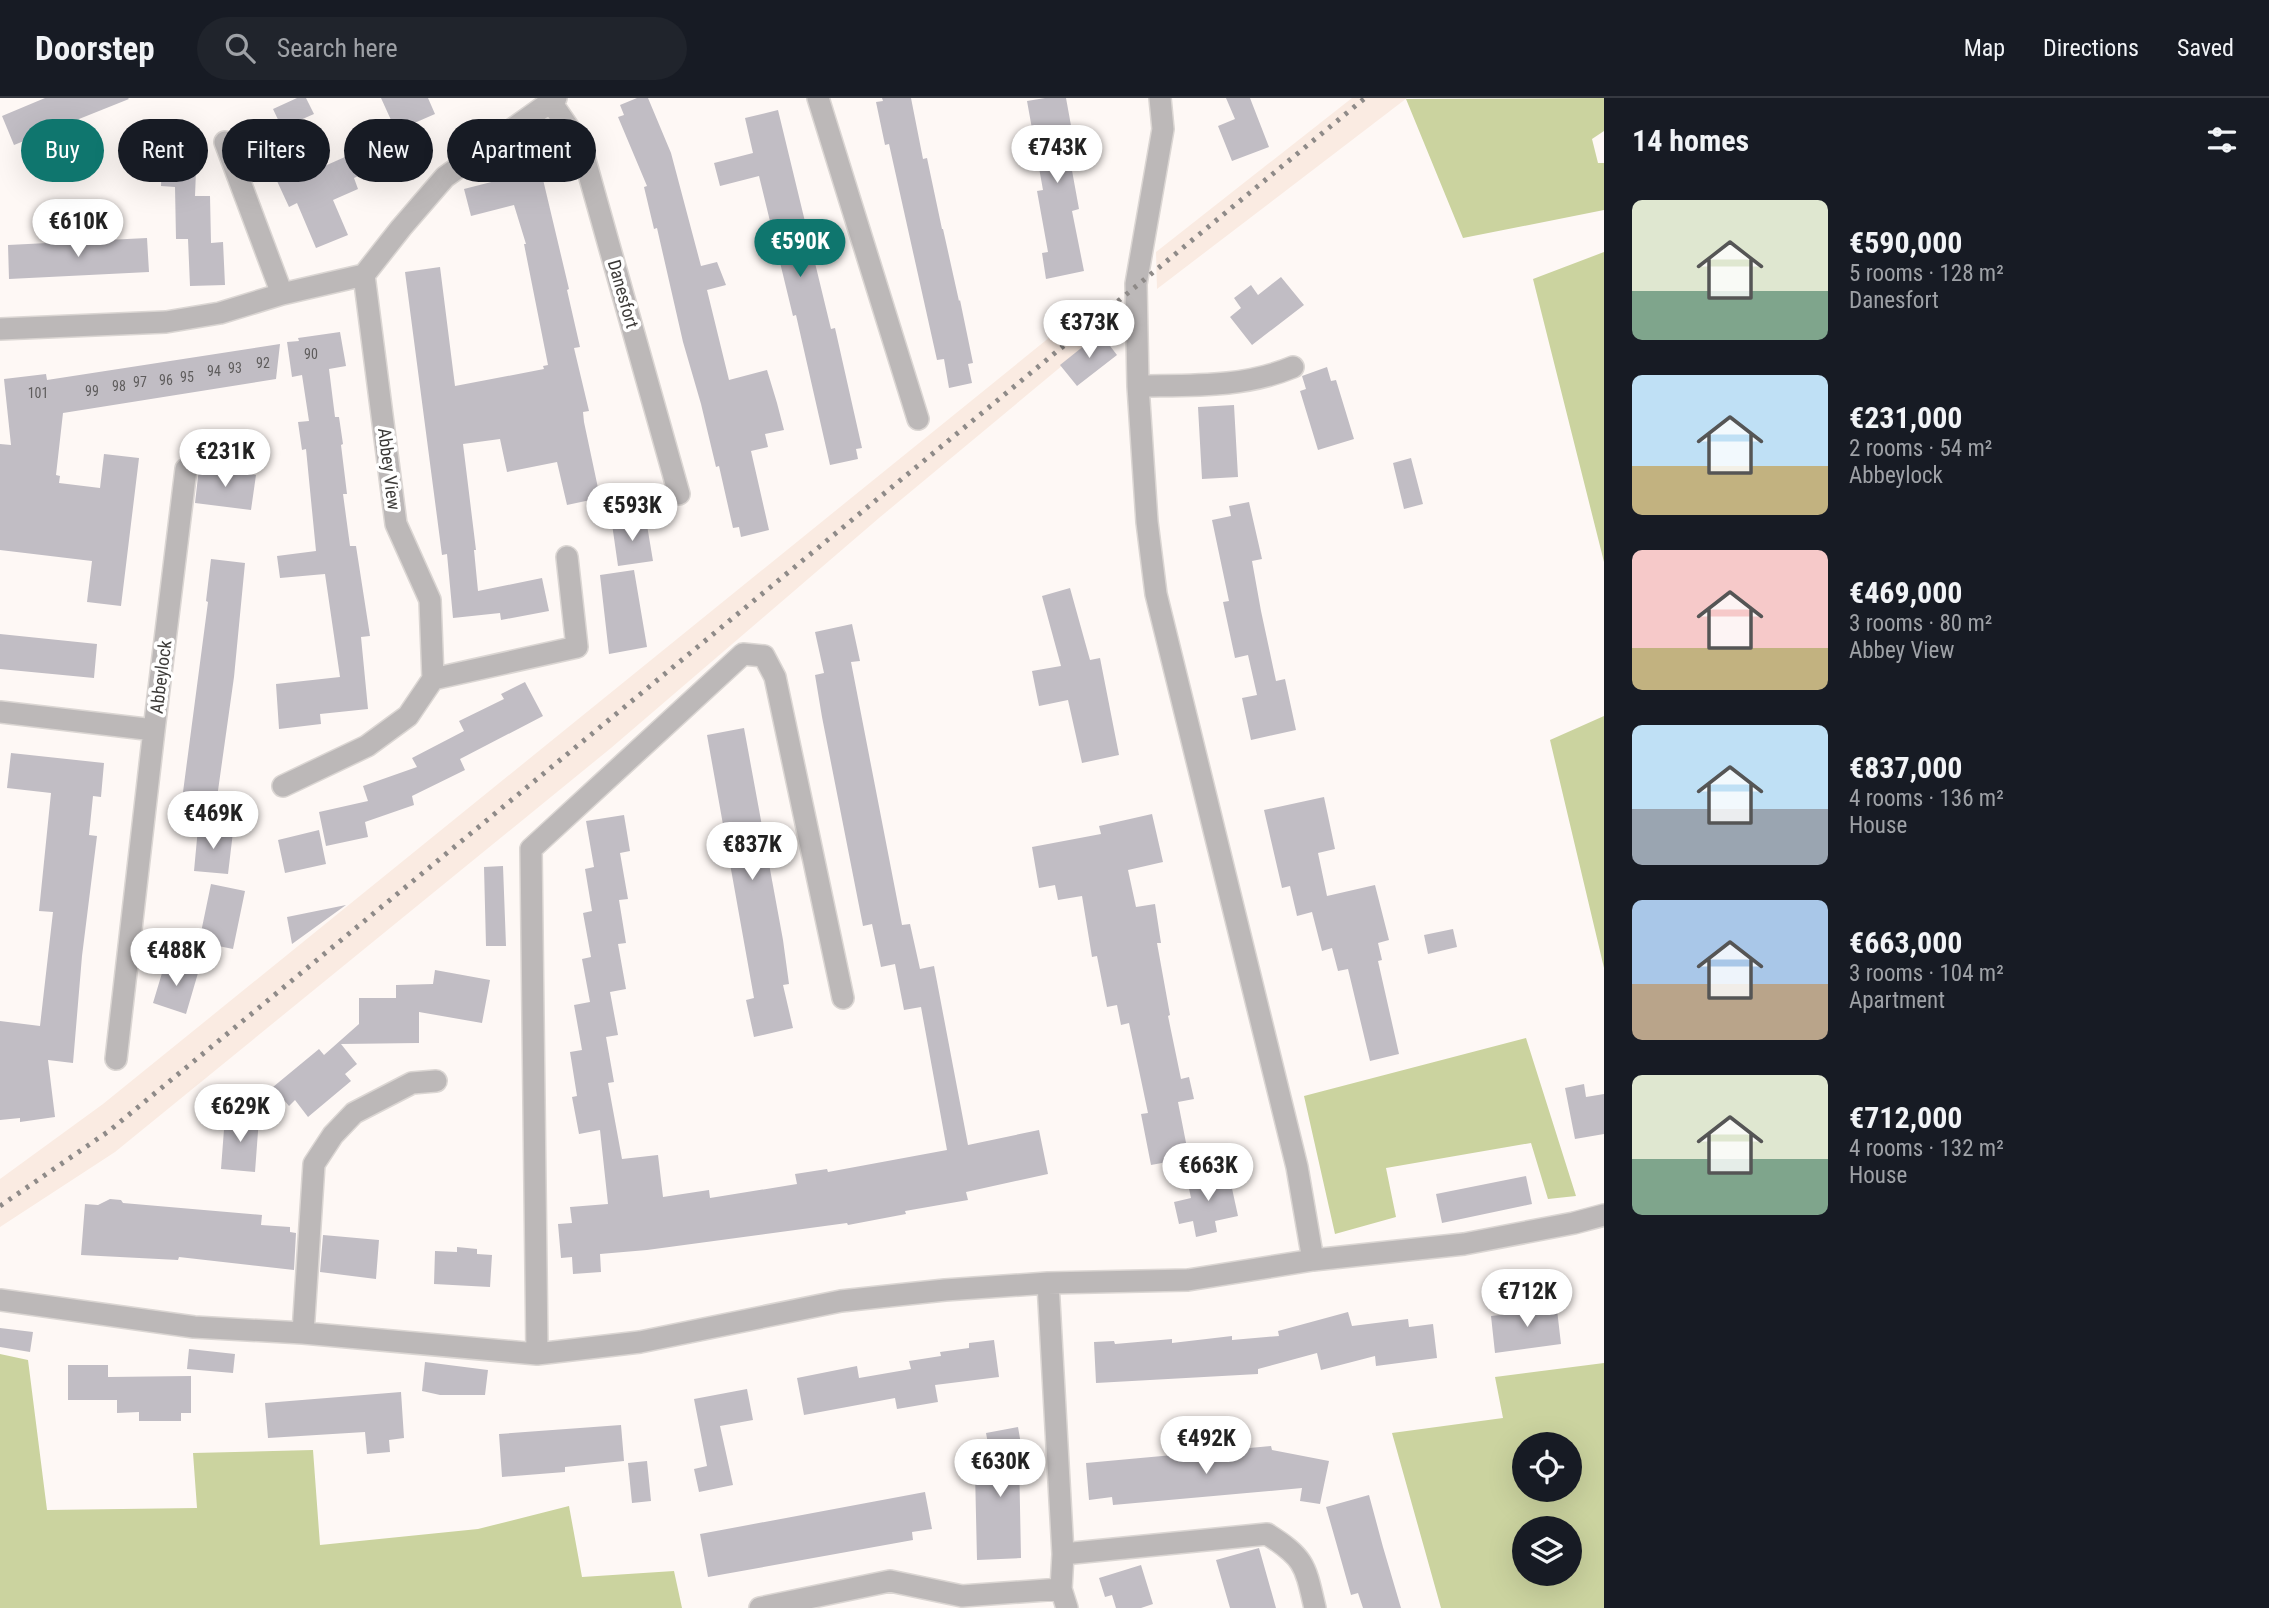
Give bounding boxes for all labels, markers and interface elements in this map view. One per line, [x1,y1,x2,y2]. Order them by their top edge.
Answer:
search box [197,17,687,80]
text: Doorstep [35,29,155,68]
icon: search [221,29,259,67]
text: Search here [277,33,398,63]
text: Map [1964,34,2005,62]
text: Directions [2043,34,2139,62]
text: Saved [2177,34,2234,62]
chip: Buy [21,119,104,182]
chip: Rent [118,119,208,182]
chip: Filters [222,119,330,182]
chip: New [344,119,433,182]
chip: Apartment [447,119,596,182]
icon: filters [2203,121,2241,159]
text: 14 homes [1632,123,1749,158]
pin: €743K [1008,126,1106,185]
text: €743K [1027,134,1087,161]
pin: €610K [29,200,127,259]
text: €610K [48,208,108,235]
pin: €590K [751,220,849,279]
text: €590,000 [1849,225,1962,260]
text: €590K [770,228,830,255]
icon: home [1688,228,1772,312]
street label: Danesfort [604,257,643,331]
text: 5 rooms · 128 m² [1849,260,2004,287]
text: Danesfort [1849,287,1939,314]
pin: €373K [1040,300,1138,360]
text: €373K [1059,309,1119,336]
house number: 90 [304,346,318,362]
house number: 92 [256,355,270,371]
house number: 93 [228,360,242,376]
house number: 94 [207,363,221,379]
house number: 95 [180,369,194,385]
house number: 96 [159,372,173,388]
house number: 97 [133,374,147,390]
house number: 98 [112,378,126,394]
house number: 99 [85,383,99,399]
house number: 101 [28,385,48,401]
text: €231,000 [1849,400,1962,435]
icon: home [1688,403,1772,487]
street label: Abbey View [374,427,405,511]
pin: €231K [176,430,274,489]
text: 2 rooms · 54 m² [1849,435,1992,462]
text: €231K [195,438,255,465]
text: Abbeylock [1849,462,1943,489]
pin: €593K [583,484,681,543]
text: €593K [602,492,662,519]
text: €469,000 [1849,575,1962,610]
icon: home [1688,578,1772,662]
text: 3 rooms · 80 m² [1849,610,1992,637]
text: Abbey View [1849,637,1954,664]
street label: Abbeylock [146,639,175,715]
text: €837,000 [1849,750,1962,785]
icon: home [1688,753,1772,837]
text: 4 rooms · 136 m² [1849,785,2004,812]
pin: €469K [164,792,262,851]
text: €469K [183,800,243,827]
text: House [1849,812,1907,839]
pin: €837K [703,822,801,882]
text: €837K [722,831,782,858]
text: €663,000 [1849,925,1962,960]
pin: €488K [127,928,225,988]
icon: home [1688,928,1772,1012]
text: €488K [146,937,206,964]
text: 3 rooms · 104 m² [1849,960,2004,987]
text: Apartment [1849,987,1945,1014]
pin: €629K [191,1084,289,1144]
text: €629K [210,1093,270,1120]
text: €712,000 [1849,1100,1962,1135]
icon: home [1688,1103,1772,1187]
text: 4 rooms · 132 m² [1849,1135,2004,1162]
pin: €663K [1159,1144,1257,1203]
text: €663K [1178,1152,1238,1179]
text: House [1849,1162,1907,1189]
pin: €712K [1478,1270,1576,1329]
text: €712K [1497,1278,1557,1305]
pin: €492K [1157,1416,1255,1476]
text: €492K [1176,1425,1236,1452]
map controls [1512,1432,1582,1586]
button: locate [1512,1432,1582,1502]
pin: €630K [951,1440,1049,1499]
text: €630K [970,1448,1030,1475]
button: layers [1512,1516,1582,1586]

